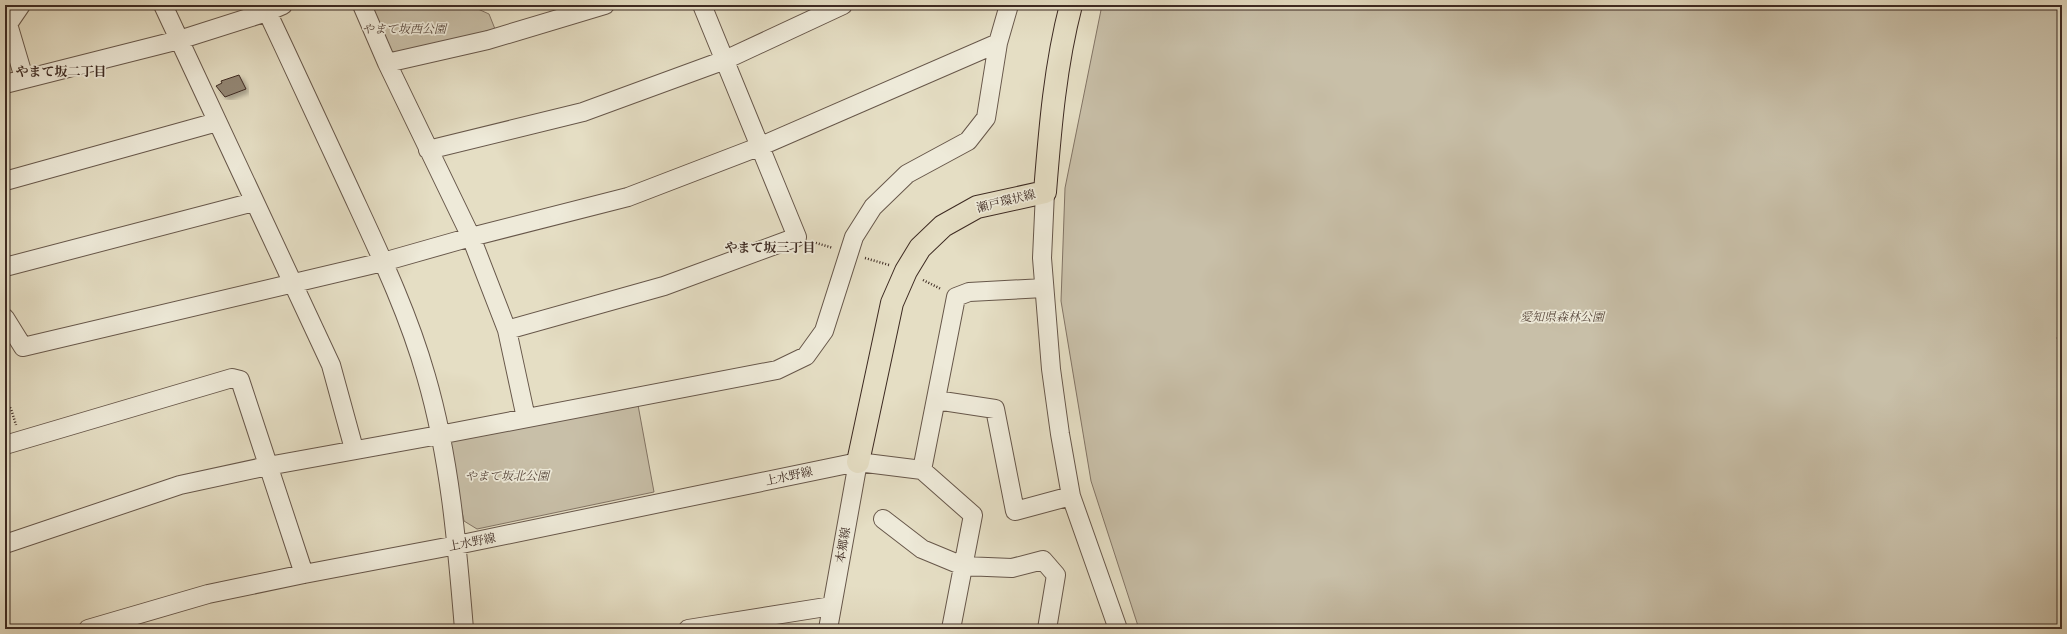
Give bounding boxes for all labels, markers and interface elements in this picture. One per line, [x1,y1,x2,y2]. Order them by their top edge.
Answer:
park label: やまて坂西公園 [362,22,448,36]
district label: やまて坂二丁目 [15,64,107,80]
street label: 瀬戸環状線 [975,187,1037,215]
district label: やまて坂三丁目 [724,240,816,256]
park label: 愛知県森林公園 [1520,310,1606,324]
street label: 上水野線 [764,464,814,488]
park label: やまて坂北公園 [465,469,551,483]
street label: 本郷線 [833,526,853,564]
street label: 上水野線 [447,531,497,553]

